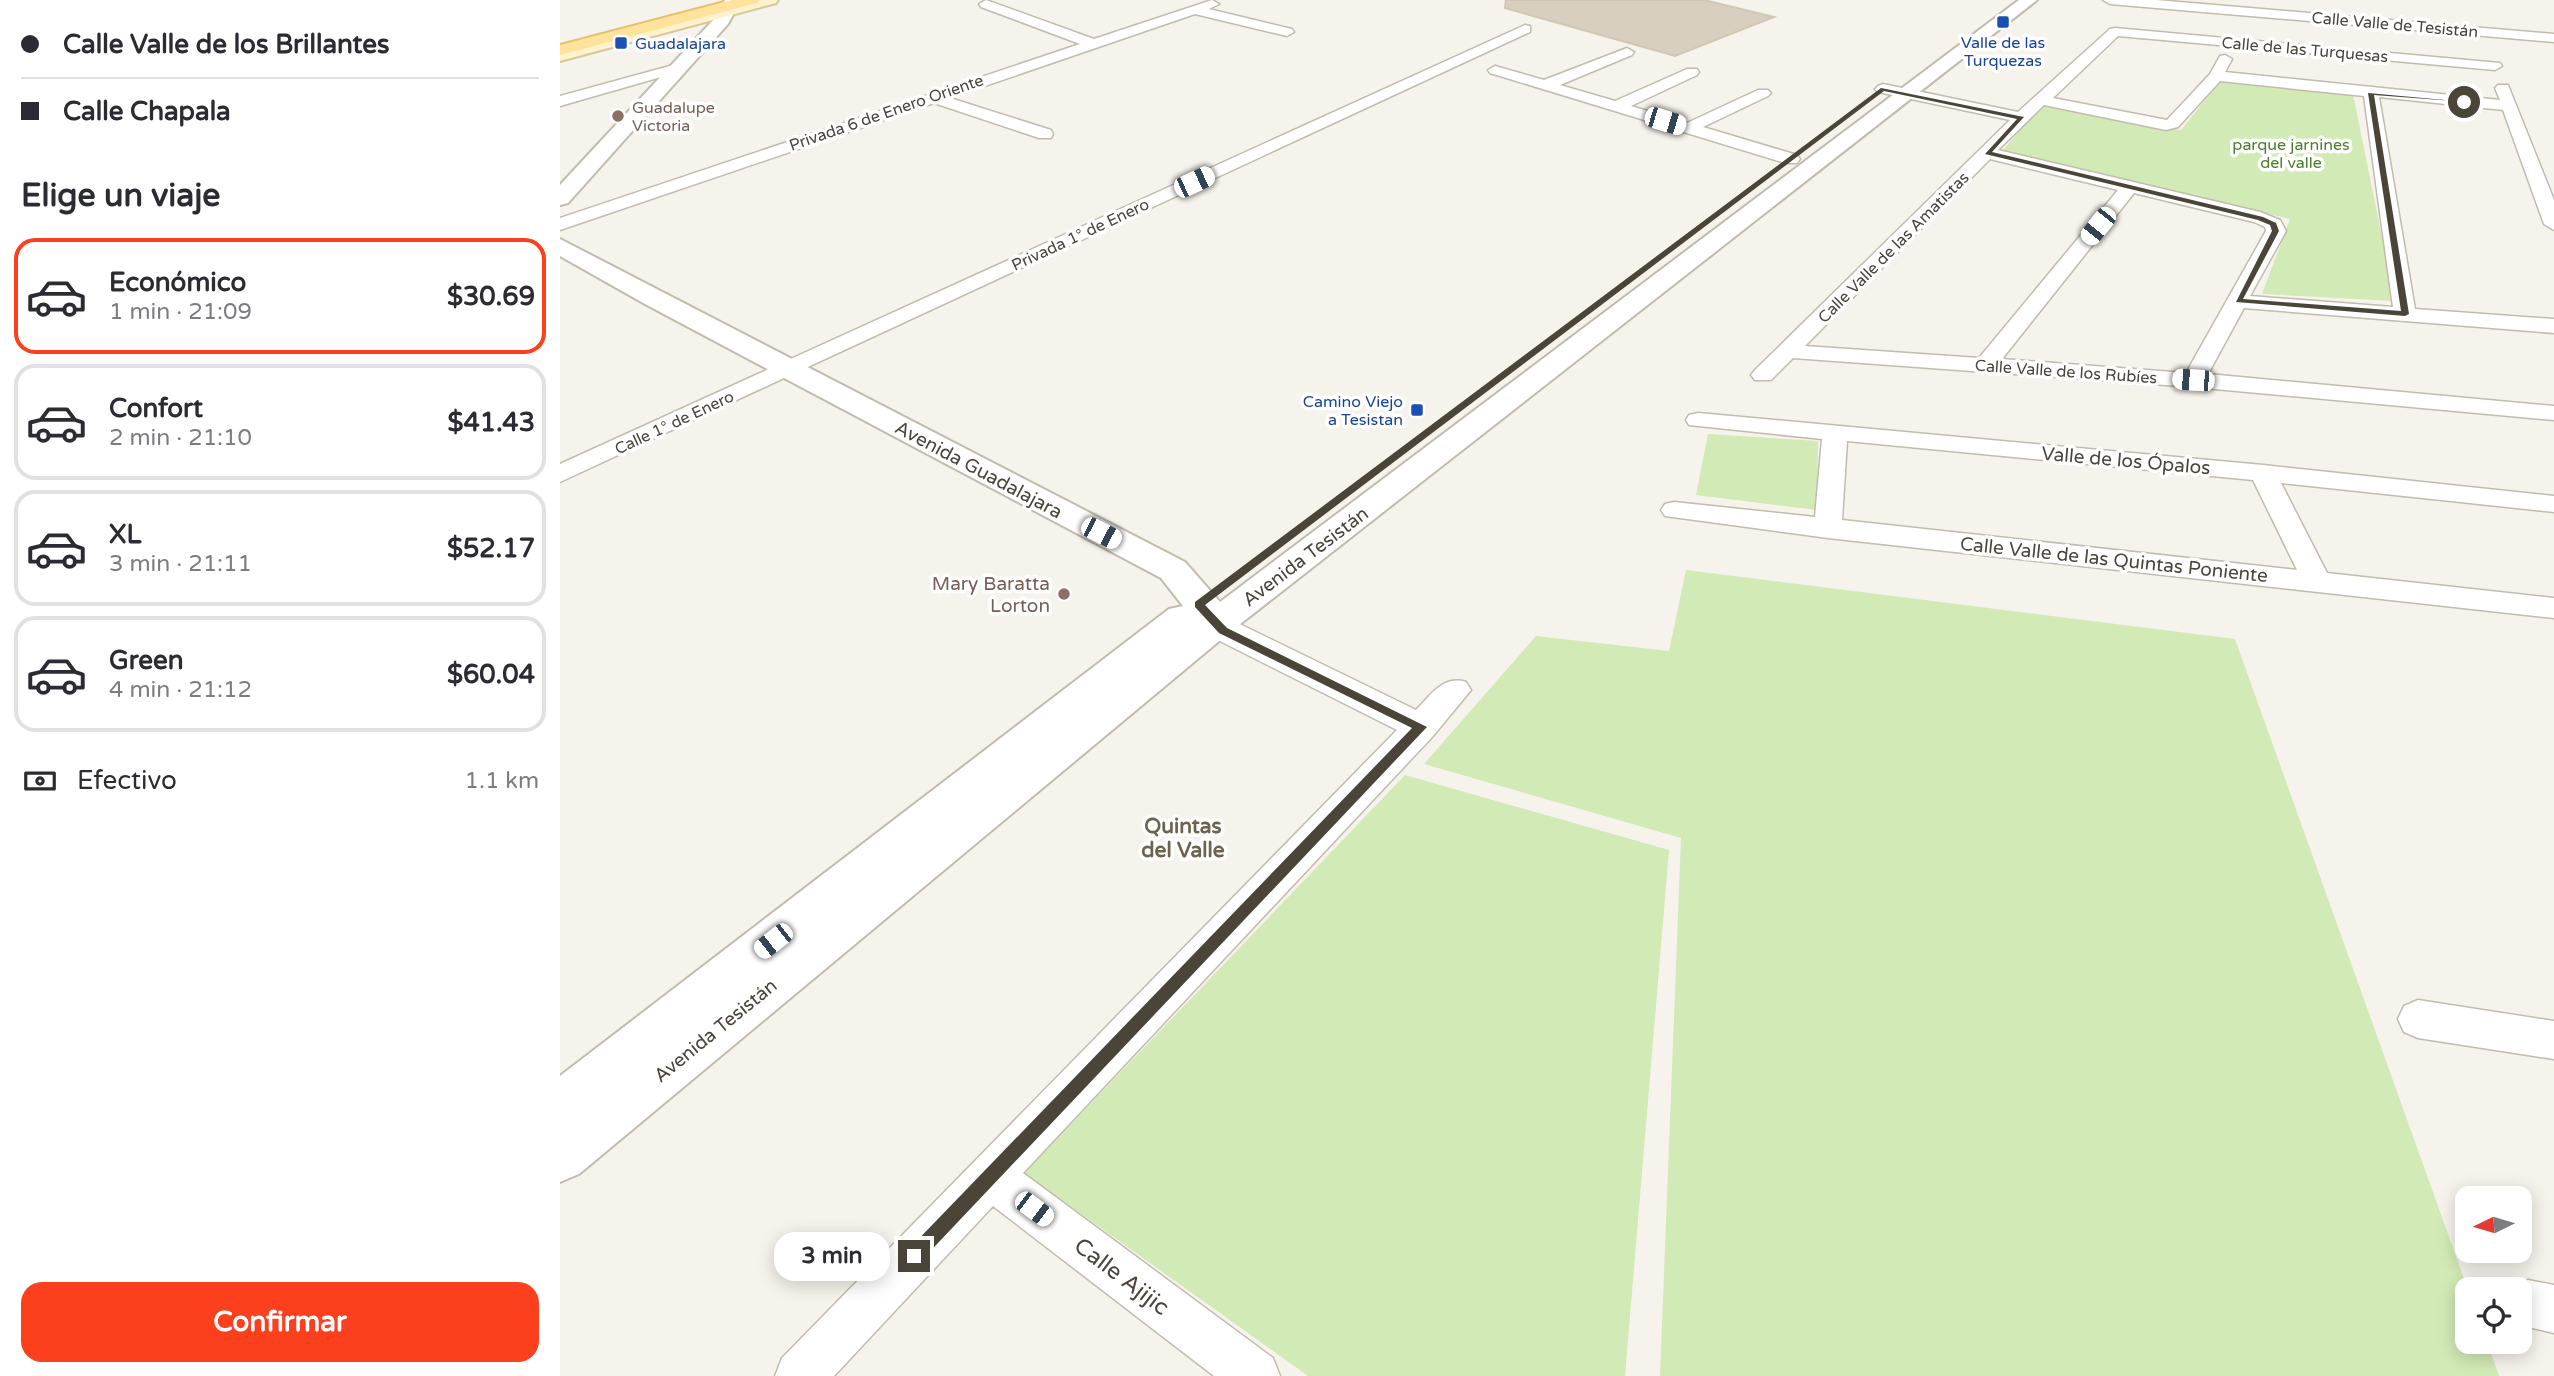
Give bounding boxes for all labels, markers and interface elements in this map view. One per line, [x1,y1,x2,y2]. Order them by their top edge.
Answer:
street label: Calle Valle de Tesistán [2311,8,2479,42]
marker: Valle de las Turquezas [1995,14,2011,30]
text: Calle Valle de los Brillantes [63,29,389,60]
place label: Valle de las Turquezas [1961,33,2045,71]
street label: Calle de las Turquesas [2221,33,2389,67]
place label: Guadalajara [635,34,726,54]
marker: Guadalajara [613,35,629,51]
street label: Privada 6 de Enero Oriente [787,70,986,156]
route start [2448,86,2480,118]
text: Calle Chapala [63,96,231,127]
place label: Guadalupe Victoria [632,98,715,136]
car [1642,105,1689,137]
marker: Guadalupe Victoria [610,108,626,124]
park label: parque jarnines del valle [2232,135,2350,173]
car [1171,164,1218,200]
street label: Calle Valle de las Amatistas [1814,168,1973,327]
text: Elige un viaje [21,177,220,215]
street label: Privada 1° de Enero [1008,194,1152,276]
car [2077,203,2120,249]
icon: car [25,265,88,328]
text: Económico [109,267,246,298]
text: $30.69 [447,281,535,312]
text: 1 min · 21:09 [109,298,252,326]
street label: Calle Valle de los Rubíes [1974,356,2158,388]
car [2172,368,2215,392]
street label: Calle 1° de Enero [612,387,737,459]
icon: car [25,391,88,454]
place label: Camino Viejo a Tesistan [1303,392,1403,430]
text: Confort [109,393,203,424]
marker: Camino Viejo a Tesistan [1409,402,1425,418]
text: $41.43 [447,407,535,438]
street label: Avenida Guadalajara [891,416,1066,523]
text: 2 min · 21:10 [109,424,252,452]
street label: Valle de los Ópalos [2041,442,2211,479]
street label: Avenida Tesistán [1238,502,1373,611]
car [1078,514,1125,552]
icon: car [25,517,88,580]
text: XL [109,519,141,550]
text: $52.17 [447,533,535,564]
street label: Calle Valle de las Quintas Poniente [1959,533,2269,587]
text: 3 min · 21:11 [109,550,252,578]
place label: Mary Baratta Lorton [932,573,1050,617]
marker: Mary Baratta Lorton [1056,586,1072,602]
icon: car [25,643,88,706]
text: Green [109,645,184,676]
text: $60.04 [447,659,535,690]
text: 4 min · 21:12 [109,676,252,704]
icon: cash [21,762,59,800]
text: Efectivo [77,765,177,796]
text: 1.1 km [465,767,539,795]
district label: Quintas del Valle [1141,814,1225,863]
car [750,920,797,962]
street label: Avenida Tesistán [650,975,781,1087]
north arrow [2455,1186,2532,1264]
map controls [2455,1186,2532,1354]
car [1011,1188,1058,1230]
callout: 3 min [774,1232,890,1280]
street label: Calle Ajijic [1068,1232,1174,1322]
route end [898,1240,930,1272]
text: 3 min [801,1242,863,1270]
button: locate [2455,1277,2532,1354]
button: Confirmar [21,1282,539,1362]

